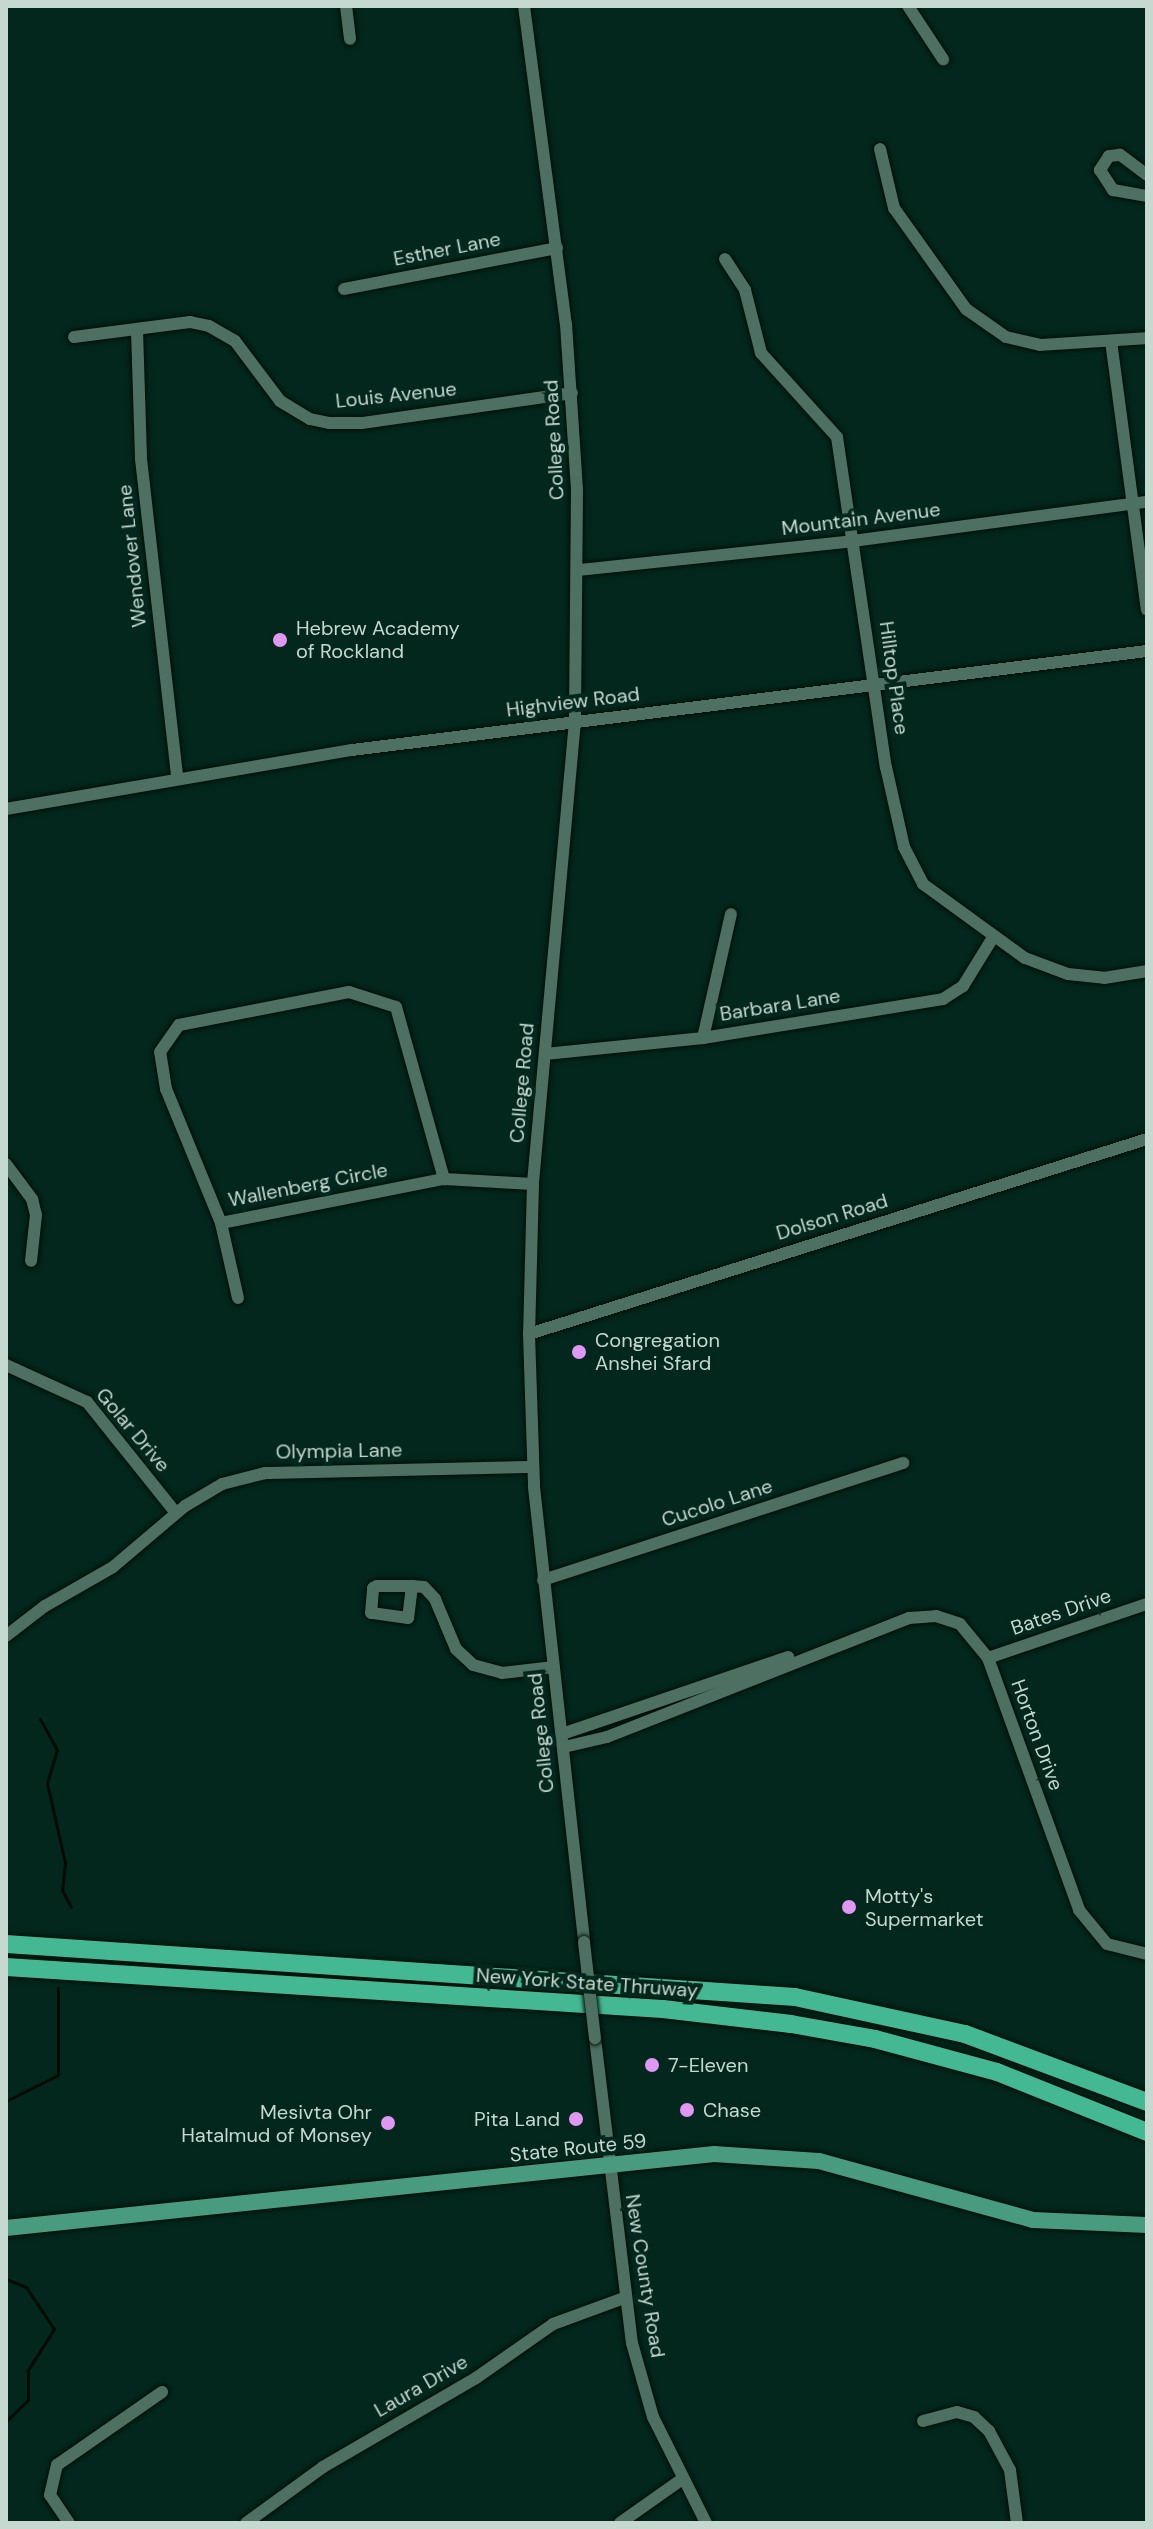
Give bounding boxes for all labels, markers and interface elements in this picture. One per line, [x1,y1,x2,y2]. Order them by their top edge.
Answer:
street label: Esther Lane [391,227,503,271]
street label: Louis Avenue [334,377,458,413]
street label: College Road [539,379,569,501]
street label: Wendover Lane [113,483,151,629]
street label: Mountain Avenue [780,497,942,541]
place label: Hebrew Academy of Rockland [296,616,460,663]
street label: Hilltop Place [874,620,914,736]
marker: Hebrew Academy of Rockland [271,631,289,649]
street label: Highview Road [505,682,641,722]
street label: Barbara Lane [718,984,842,1026]
street label: College Road [505,1022,539,1144]
street label: Wallenberg Circle [226,1158,390,1212]
street label: Dolson Road [773,1189,891,1245]
place label: Congregation Anshei Sfard [595,1328,720,1375]
marker: Congregation Anshei Sfard [570,1343,588,1361]
street label: Golar Drive [91,1383,175,1477]
street label: Olympia Lane [275,1438,403,1464]
street label: Cucolo Lane [659,1474,775,1532]
street label: Bates Drive [1008,1584,1114,1640]
street label: College Road [523,1672,559,1794]
street label: Horton Drive [1006,1676,1068,1794]
place label: Motty's Supermarket [865,1884,984,1931]
marker: Motty's Supermarket [840,1898,858,1916]
street label: New York State Thruway [475,1963,699,2003]
place label: 7-Eleven [668,2053,748,2077]
marker: 7-Eleven [643,2056,661,2074]
place label: Chase [703,2098,761,2122]
place label: Mesivta Ohr Hatalmud of Monsey [181,2100,372,2147]
marker: Chase [678,2101,696,2119]
place label: Pita Land [474,2107,560,2131]
marker: Pita Land [567,2110,585,2128]
marker: Mesivta Ohr Hatalmud of Monsey [379,2114,397,2132]
street label: State Route 59 [508,2129,648,2167]
street label: New County Road [620,2192,670,2360]
street label: Laura Drive [370,2350,472,2422]

